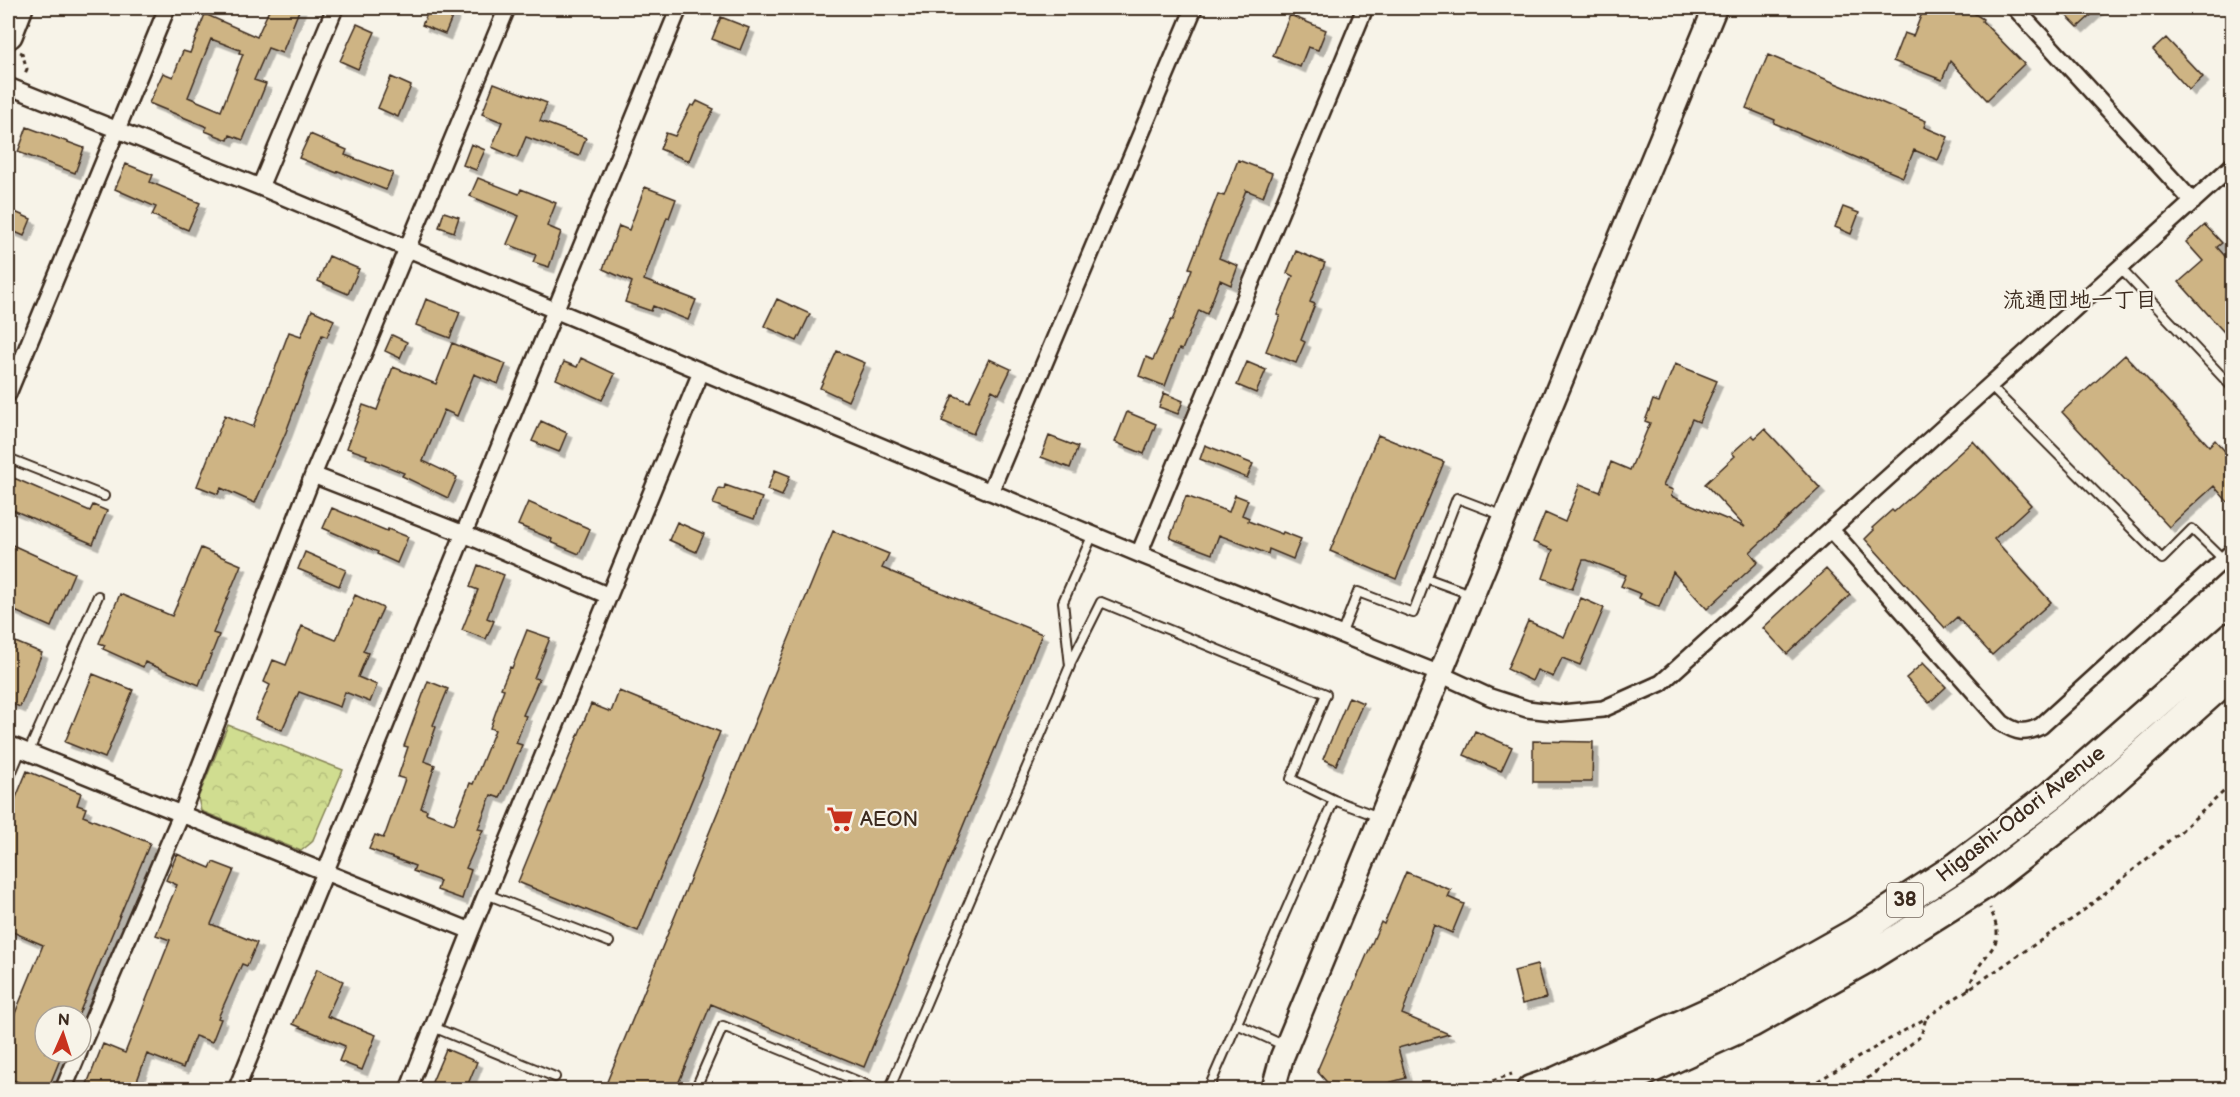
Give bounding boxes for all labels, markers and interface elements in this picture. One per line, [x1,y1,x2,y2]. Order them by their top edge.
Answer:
district label: 流通団地一丁目 [2003,287,2157,314]
street label: Higashi-Odori Avenue [1932,740,2110,888]
supermarket icon: AEON [825,804,855,834]
place label: AEON [860,807,918,832]
road number: 38 [1887,883,1923,917]
north arrow [33,1004,93,1064]
text: N [57,1011,70,1030]

